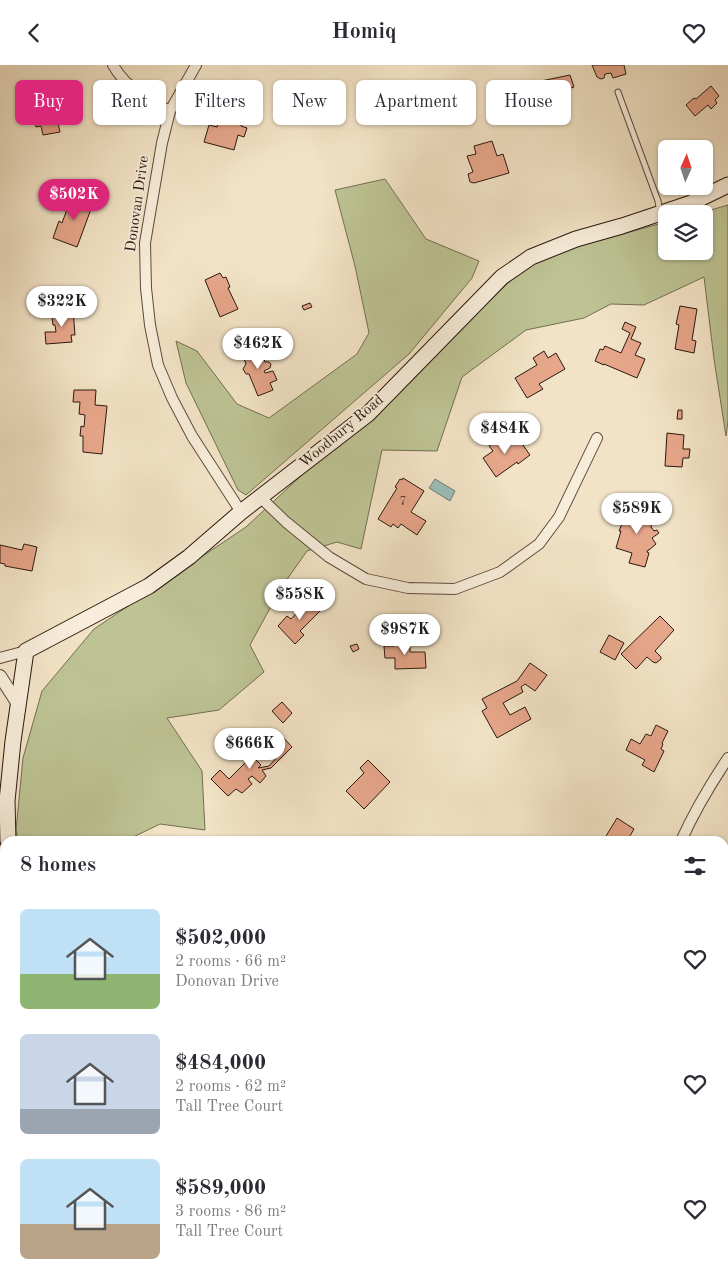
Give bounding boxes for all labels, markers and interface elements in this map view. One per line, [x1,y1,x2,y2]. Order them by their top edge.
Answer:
icon: back [20,19,48,47]
icon: heart [680,19,708,47]
text: Homiq [332,21,396,43]
chip: Buy [15,80,83,125]
chip: Rent [93,80,166,125]
chip: Filters [176,80,263,125]
chip: New [273,80,346,125]
chip: Apartment [356,80,476,125]
chip: House [486,80,571,125]
north arrow [658,140,712,195]
map controls [658,140,713,260]
street label: Donovan Drive [124,155,152,253]
pin: $502K [39,179,109,221]
text: $502K [49,187,99,203]
button: layers [658,205,713,260]
pin: $322K [27,285,97,328]
text: $322K [37,294,87,310]
pin: $462K [223,327,293,370]
text: $462K [233,336,283,352]
street label: Woodbury Road [297,392,387,471]
pin: $484K [470,413,540,455]
text: $484K [480,421,530,437]
pin: $589K [602,493,672,535]
house number: 7 [400,496,406,508]
text: $589K [612,501,662,517]
pin: $558K [265,579,335,621]
text: $558K [275,587,325,603]
pin: $987K [370,613,440,656]
text: $987K [380,622,430,638]
pin: $666K [215,727,285,770]
text: $666K [225,736,275,752]
icon: filters [681,852,709,880]
text: 8 homes [20,855,96,876]
text: $502,000 [175,928,266,949]
icon: home [60,929,120,989]
icon: heart [681,945,709,973]
text: 2 rooms · 66 m² [175,954,286,970]
text: Donovan Drive [175,974,279,990]
text: $484,000 [175,1053,266,1074]
icon: home [60,1054,120,1114]
icon: heart [681,1070,709,1098]
text: 2 rooms · 62 m² [175,1079,286,1095]
text: Tall Tree Court [175,1099,283,1115]
text: $589,000 [175,1178,266,1199]
icon: home [60,1179,120,1239]
icon: heart [681,1195,709,1223]
text: 3 rooms · 86 m² [175,1204,286,1220]
text: Tall Tree Court [175,1224,283,1240]

